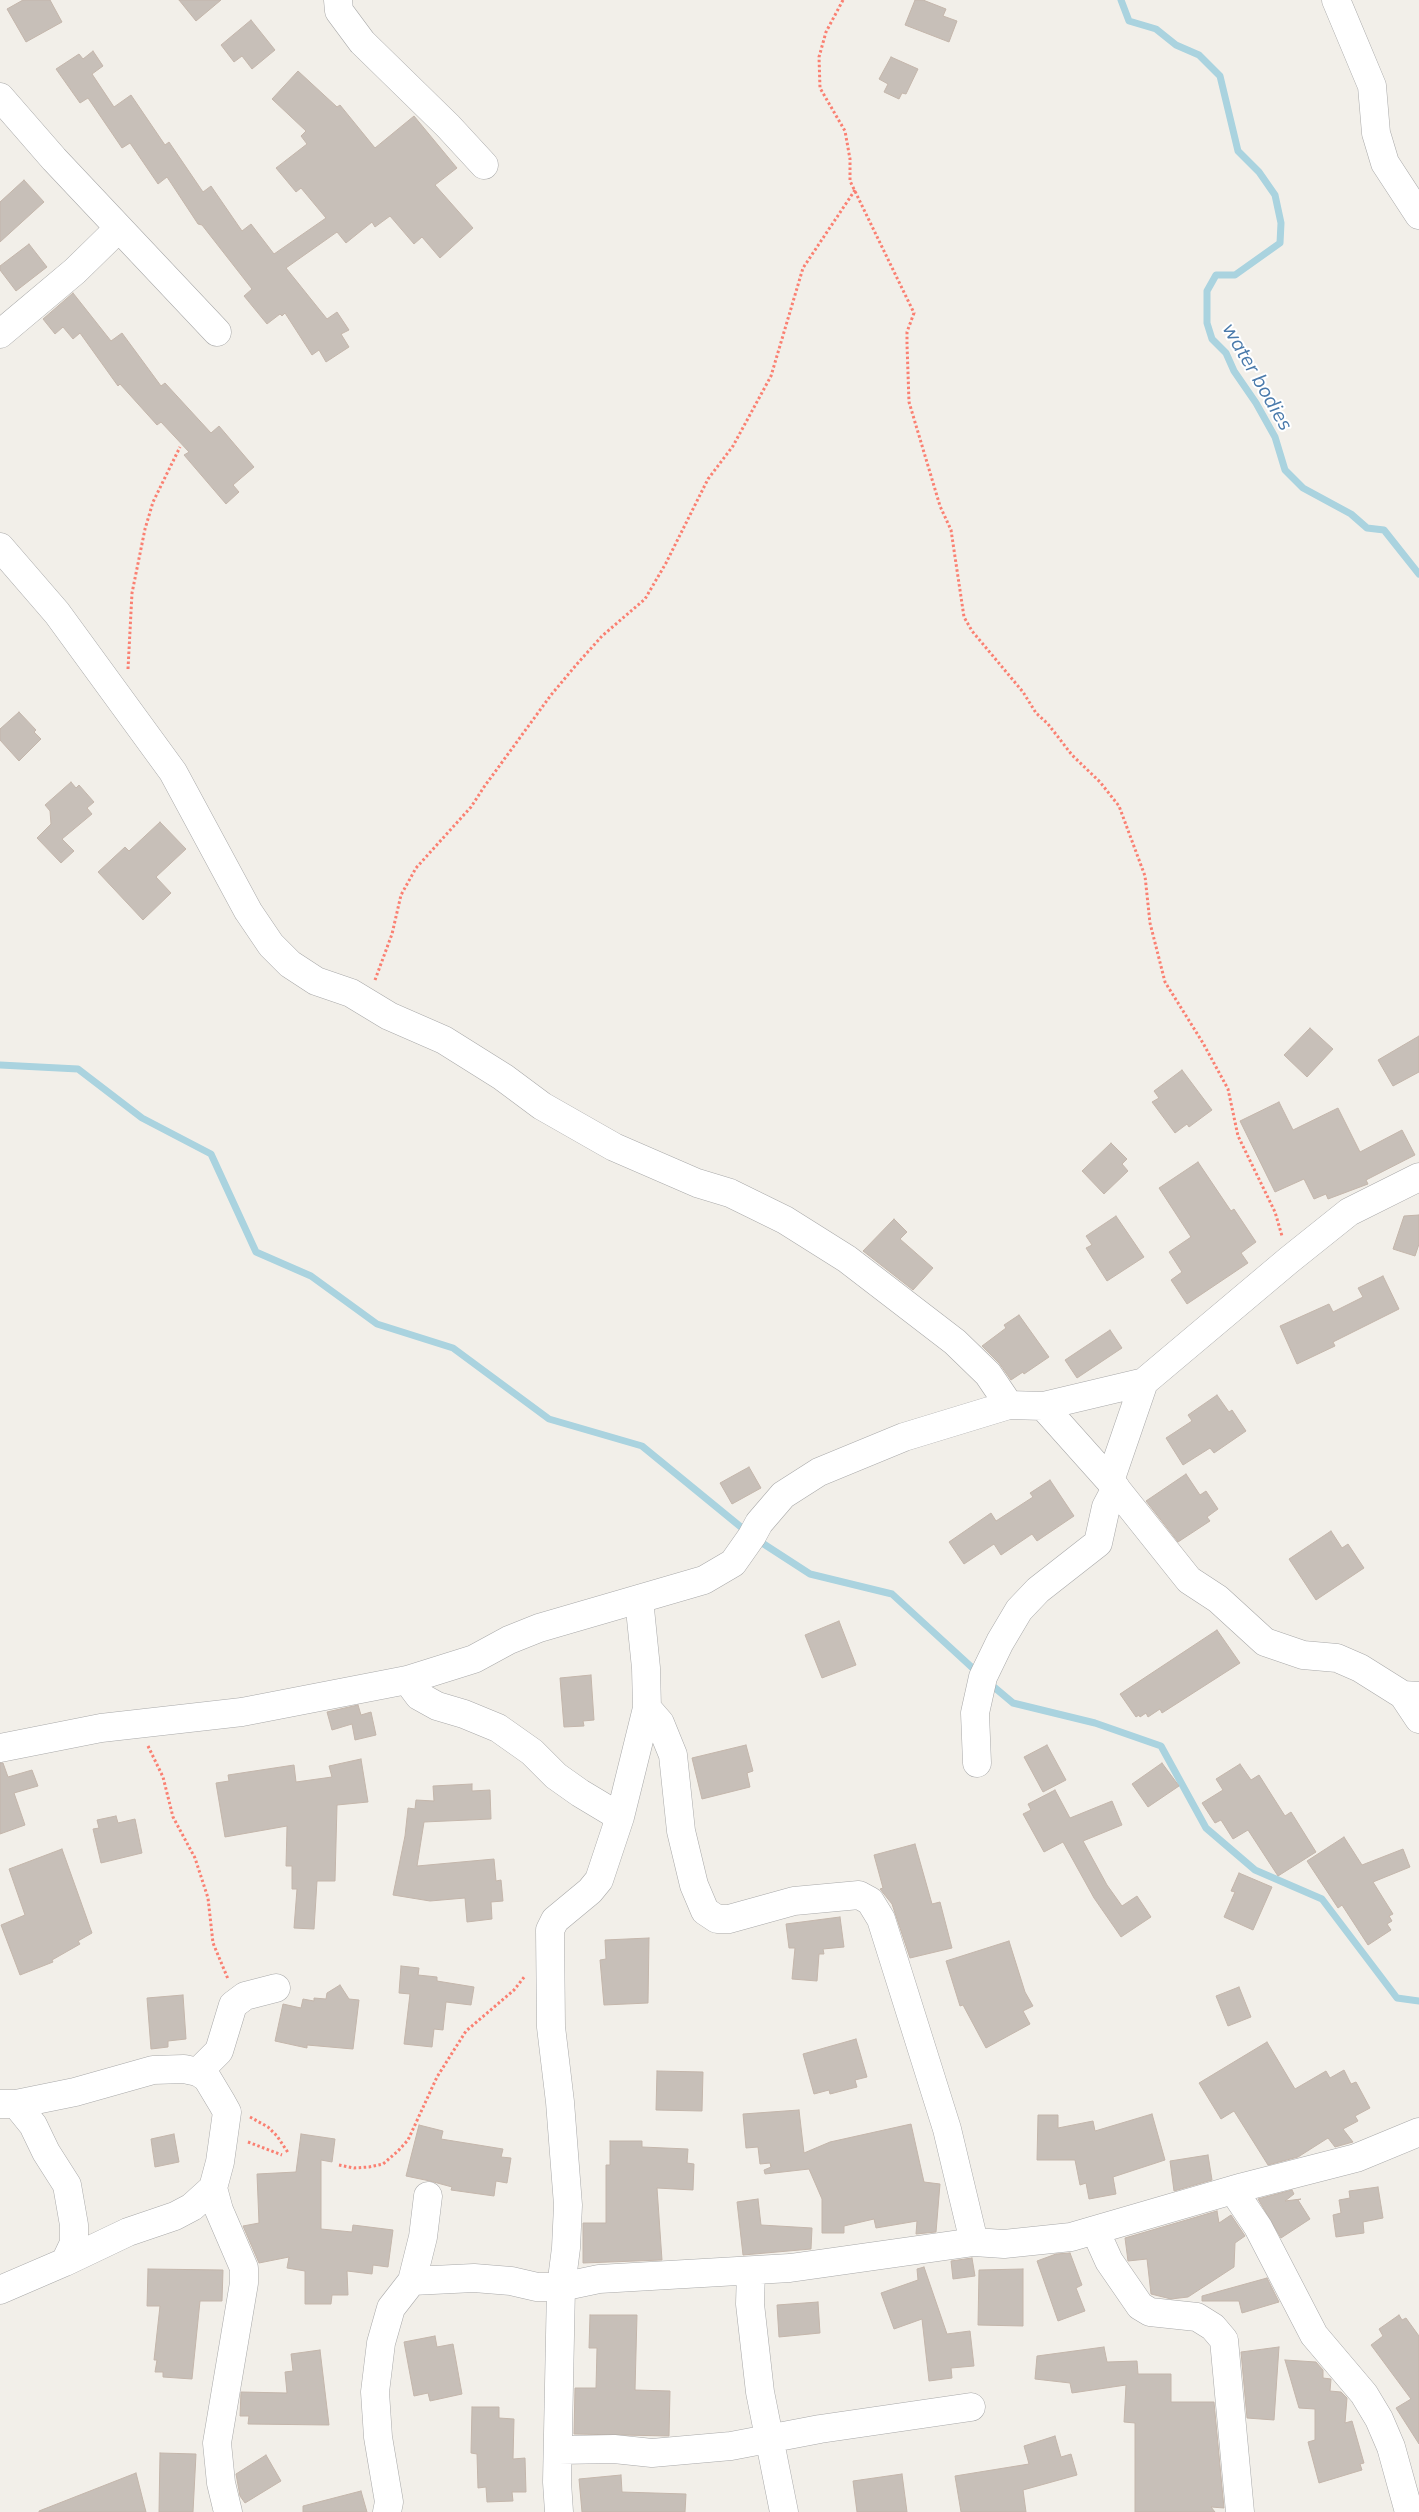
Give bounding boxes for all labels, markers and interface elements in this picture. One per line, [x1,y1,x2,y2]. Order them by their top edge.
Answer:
water label: water bodies [1217,319,1297,435]

